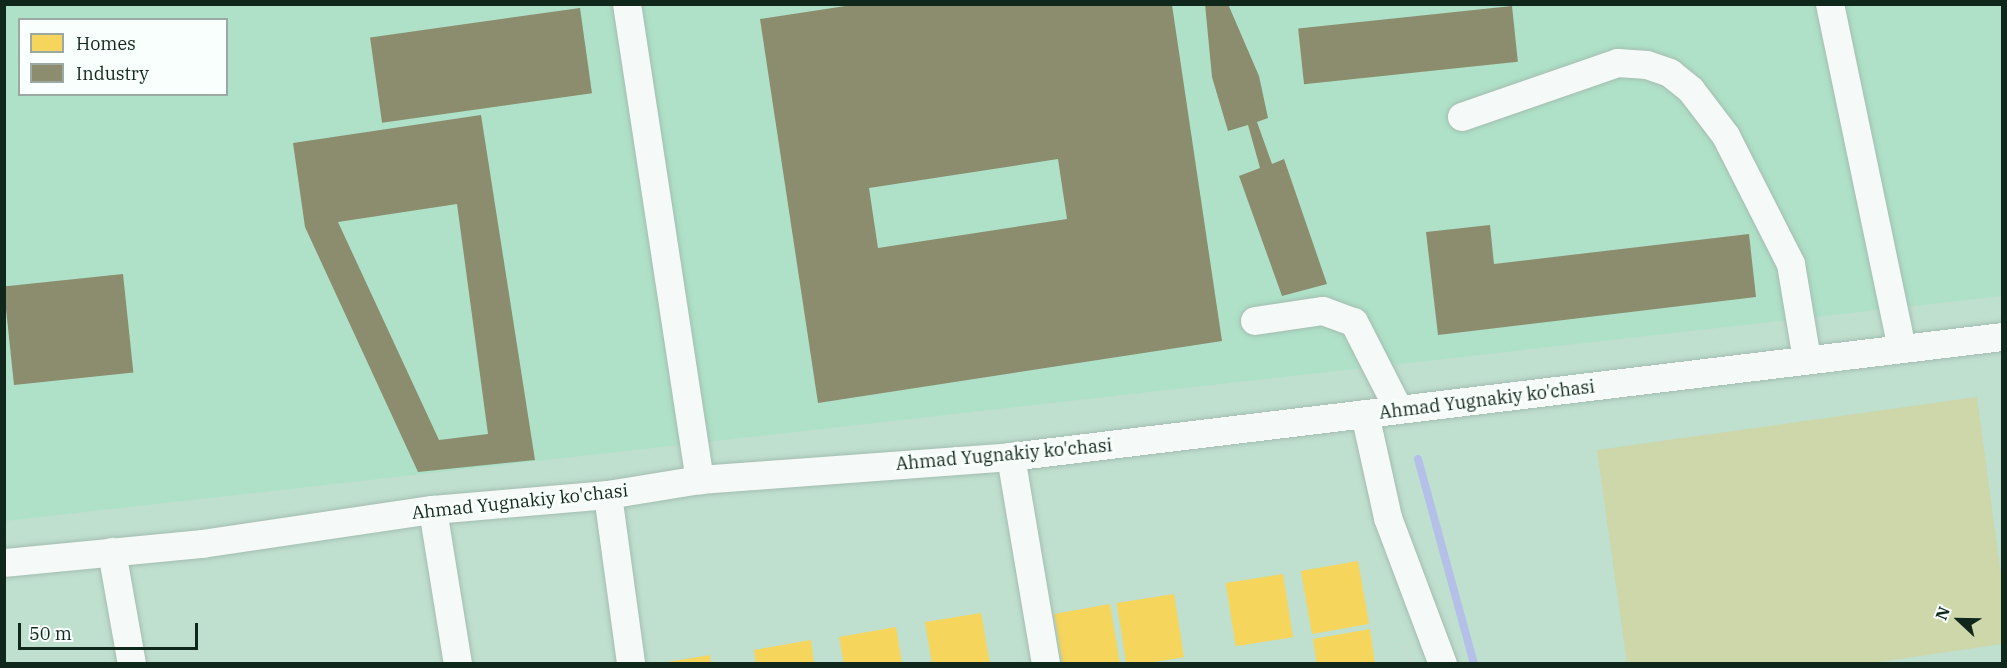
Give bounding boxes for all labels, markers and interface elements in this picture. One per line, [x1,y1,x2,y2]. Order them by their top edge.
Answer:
legend [18,18,228,96]
text: Homes [76,32,136,55]
text: Industry [76,62,149,85]
street label: Ahmad Yugnakiy ko'chasi [1378,376,1596,424]
street label: Ahmad Yugnakiy ko'chasi [895,435,1113,475]
street label: Ahmad Yugnakiy ko'chasi [411,480,629,524]
north arrow [1929,590,1989,650]
text: N [1931,604,1954,623]
scale bar [21,611,201,649]
text: 50 m [29,622,72,645]

